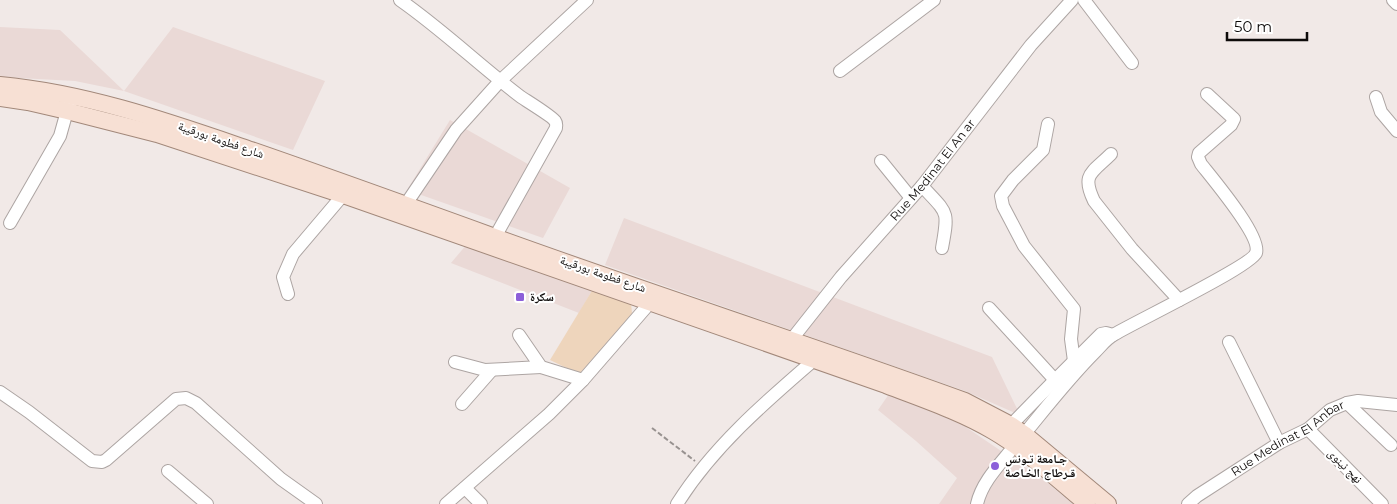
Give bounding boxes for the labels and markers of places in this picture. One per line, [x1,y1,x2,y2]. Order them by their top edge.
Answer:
place label: سكرة [530,289,554,304]
marker: سكرة [514,291,526,303]
place label: جـامعة تـونس قـرطاج الخـاصة [1005,451,1075,481]
marker: جـامعة تـونس قـرطاج الخـاصة [989,460,1001,472]

